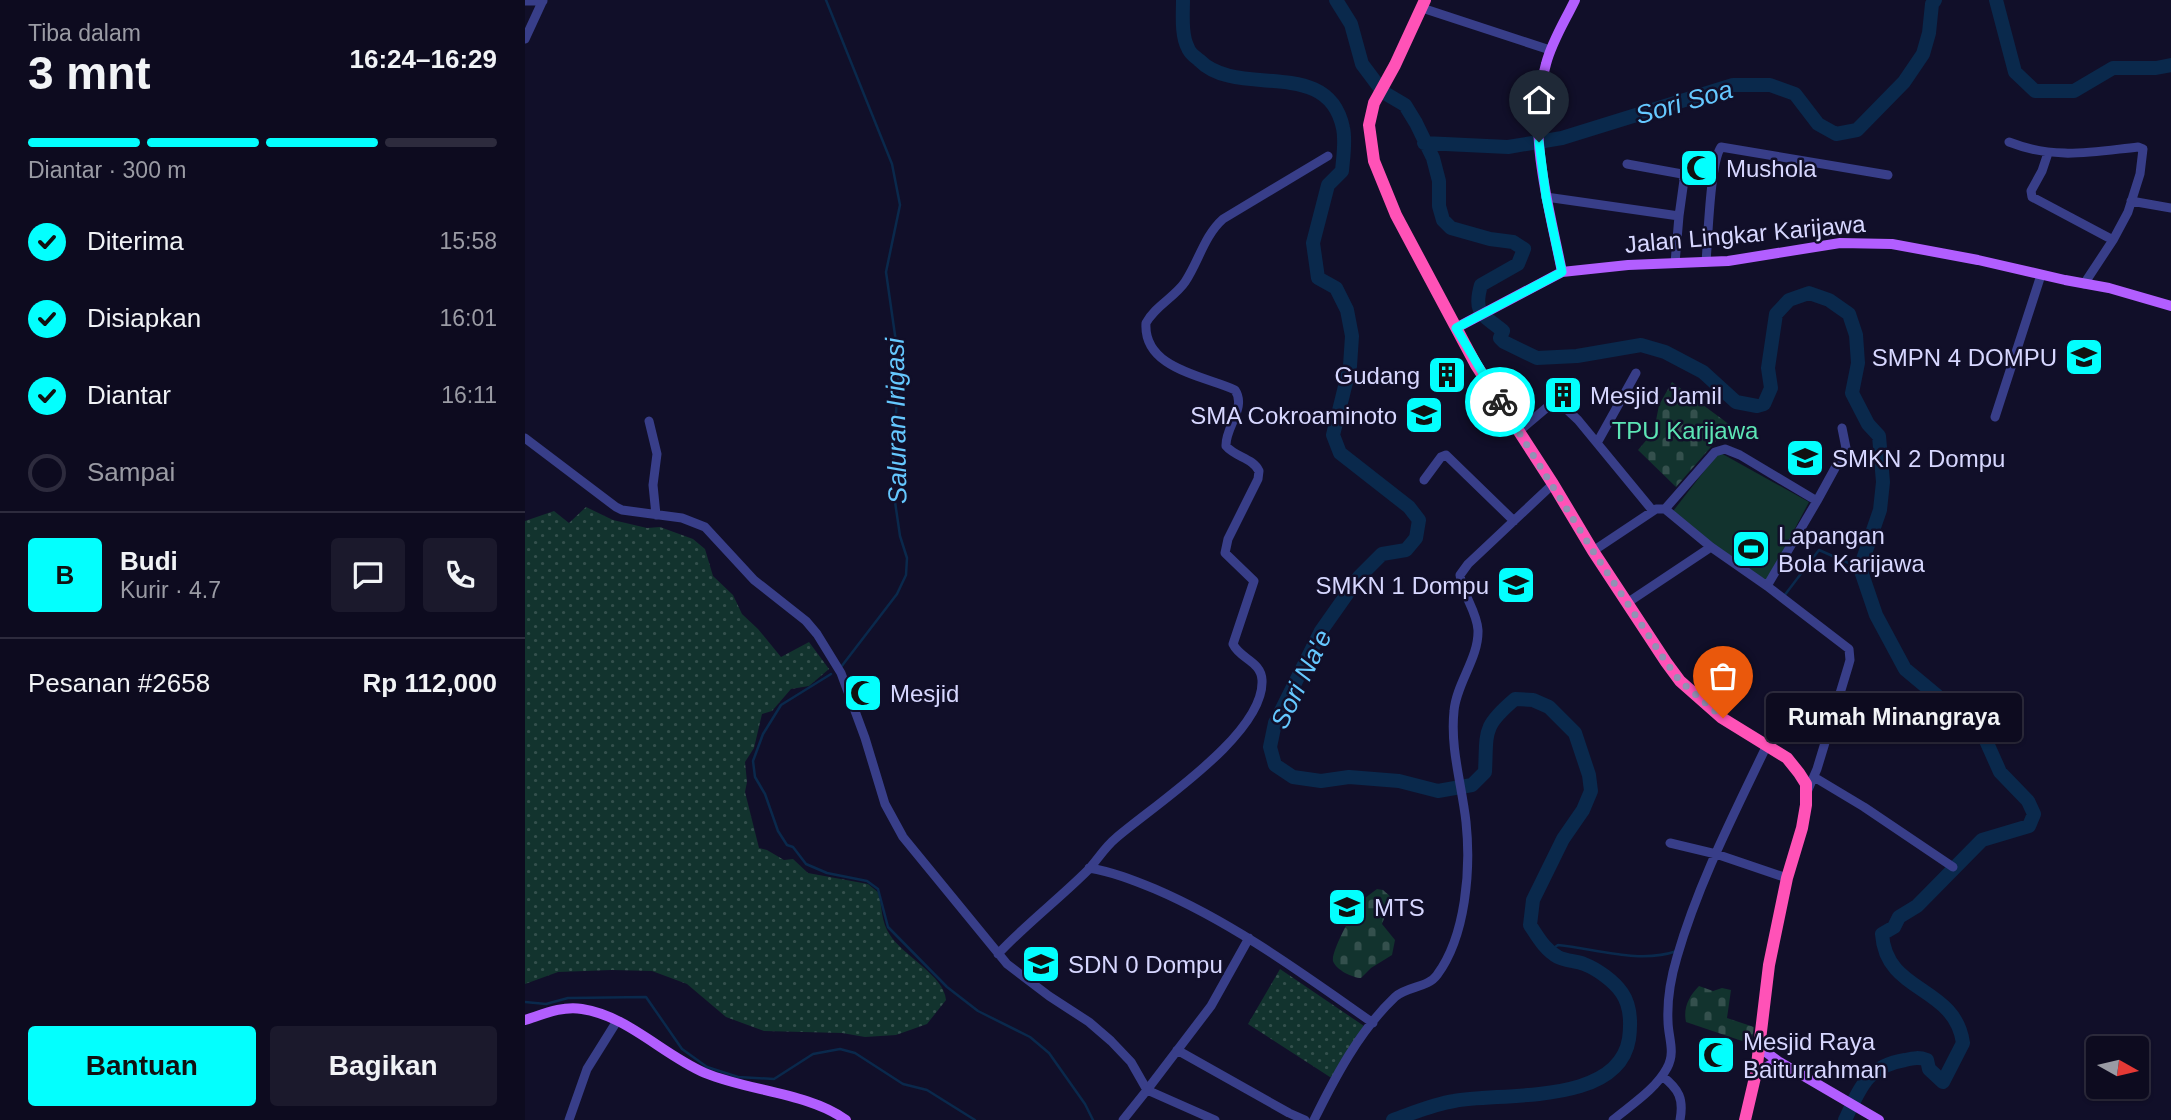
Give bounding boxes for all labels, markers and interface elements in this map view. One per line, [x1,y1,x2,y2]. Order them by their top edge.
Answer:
text: Tiba dalam [28,20,141,46]
text: 16:24–16:29 [350,44,497,74]
text: 3 mnt [28,47,151,99]
pin [1509,70,1569,142]
water label: Sori Soa [1632,74,1736,130]
icon: home [1520,81,1558,119]
mosque icon: Mushola [1678,147,1720,189]
place label: Mushola [1726,155,1817,182]
text: Diantar · 300 m [28,157,187,183]
street label: Jalan Lingkar Karijawa [1624,210,1867,258]
icon: check [28,223,66,261]
text: Diterima [87,226,184,256]
text: 15:58 [439,228,497,254]
icon: check [28,300,66,338]
text: Disiapkan [87,303,201,333]
text: 16:01 [439,305,497,331]
water label: Saluran Irigasi [880,336,912,504]
school or university icon: SMPN 4 DOMPU [2063,336,2105,378]
place label: SMPN 4 DOMPU [1872,344,2057,371]
building icon: Gudang [1426,354,1468,396]
place label: Gudang [1335,362,1420,389]
courier [1465,367,1535,437]
building icon: Mesjid Jamil [1542,374,1584,416]
icon: check [28,377,66,415]
text: Diantar [87,380,171,410]
text: 16:11 [441,382,497,408]
place label: Mesjid Jamil [1590,382,1722,409]
icon: bike [1481,383,1519,421]
school or university icon: SMA Cokroaminoto [1403,394,1445,436]
place label: SMA Cokroaminoto [1190,402,1397,429]
park label: TPU Karijawa [1612,417,1759,444]
school or university icon: SMKN 2 Dompu [1784,437,1826,479]
place label: SMKN 2 Dompu [1832,445,2005,472]
text: Sampai [87,457,175,487]
place label: Lapangan Bola Karijawa [1778,522,1925,577]
sports icon: Lapangan Bola Karijawa [1730,528,1772,570]
button: chat [331,538,405,612]
button: phone [423,538,497,612]
text: Budi [120,546,178,576]
text: B [56,560,74,590]
school or university icon: SMKN 1 Dompu [1495,564,1537,606]
place label: SMKN 1 Dompu [1316,572,1489,599]
text: Kurir · 4.7 [120,577,221,603]
water label: Sori Na'e [1264,625,1338,733]
pin [1693,646,1753,718]
icon: bag [1704,657,1742,695]
text: Pesanan #2658 [28,668,210,698]
text: Rp 112,000 [363,668,497,698]
mosque icon: Mesjid [842,672,884,714]
place label: Mesjid [890,680,959,707]
callout: Rumah Minangraya [1765,694,2021,742]
text: Rumah Minangraya [1788,704,2000,730]
school or university icon: MTS [1326,886,1368,928]
place label: MTS [1374,894,1425,921]
school or university icon: SDN 0 Dompu [1020,943,1062,985]
place label: SDN 0 Dompu [1068,951,1223,978]
button: Bantuan [28,1026,256,1106]
button: Bagikan [270,1026,497,1106]
place label: Mesjid Raya Baiturrahman [1743,1028,1887,1083]
mosque icon: Mesjid Raya Baiturrahman [1695,1034,1737,1076]
north arrow [2086,1036,2149,1099]
map controls [2086,1036,2149,1099]

